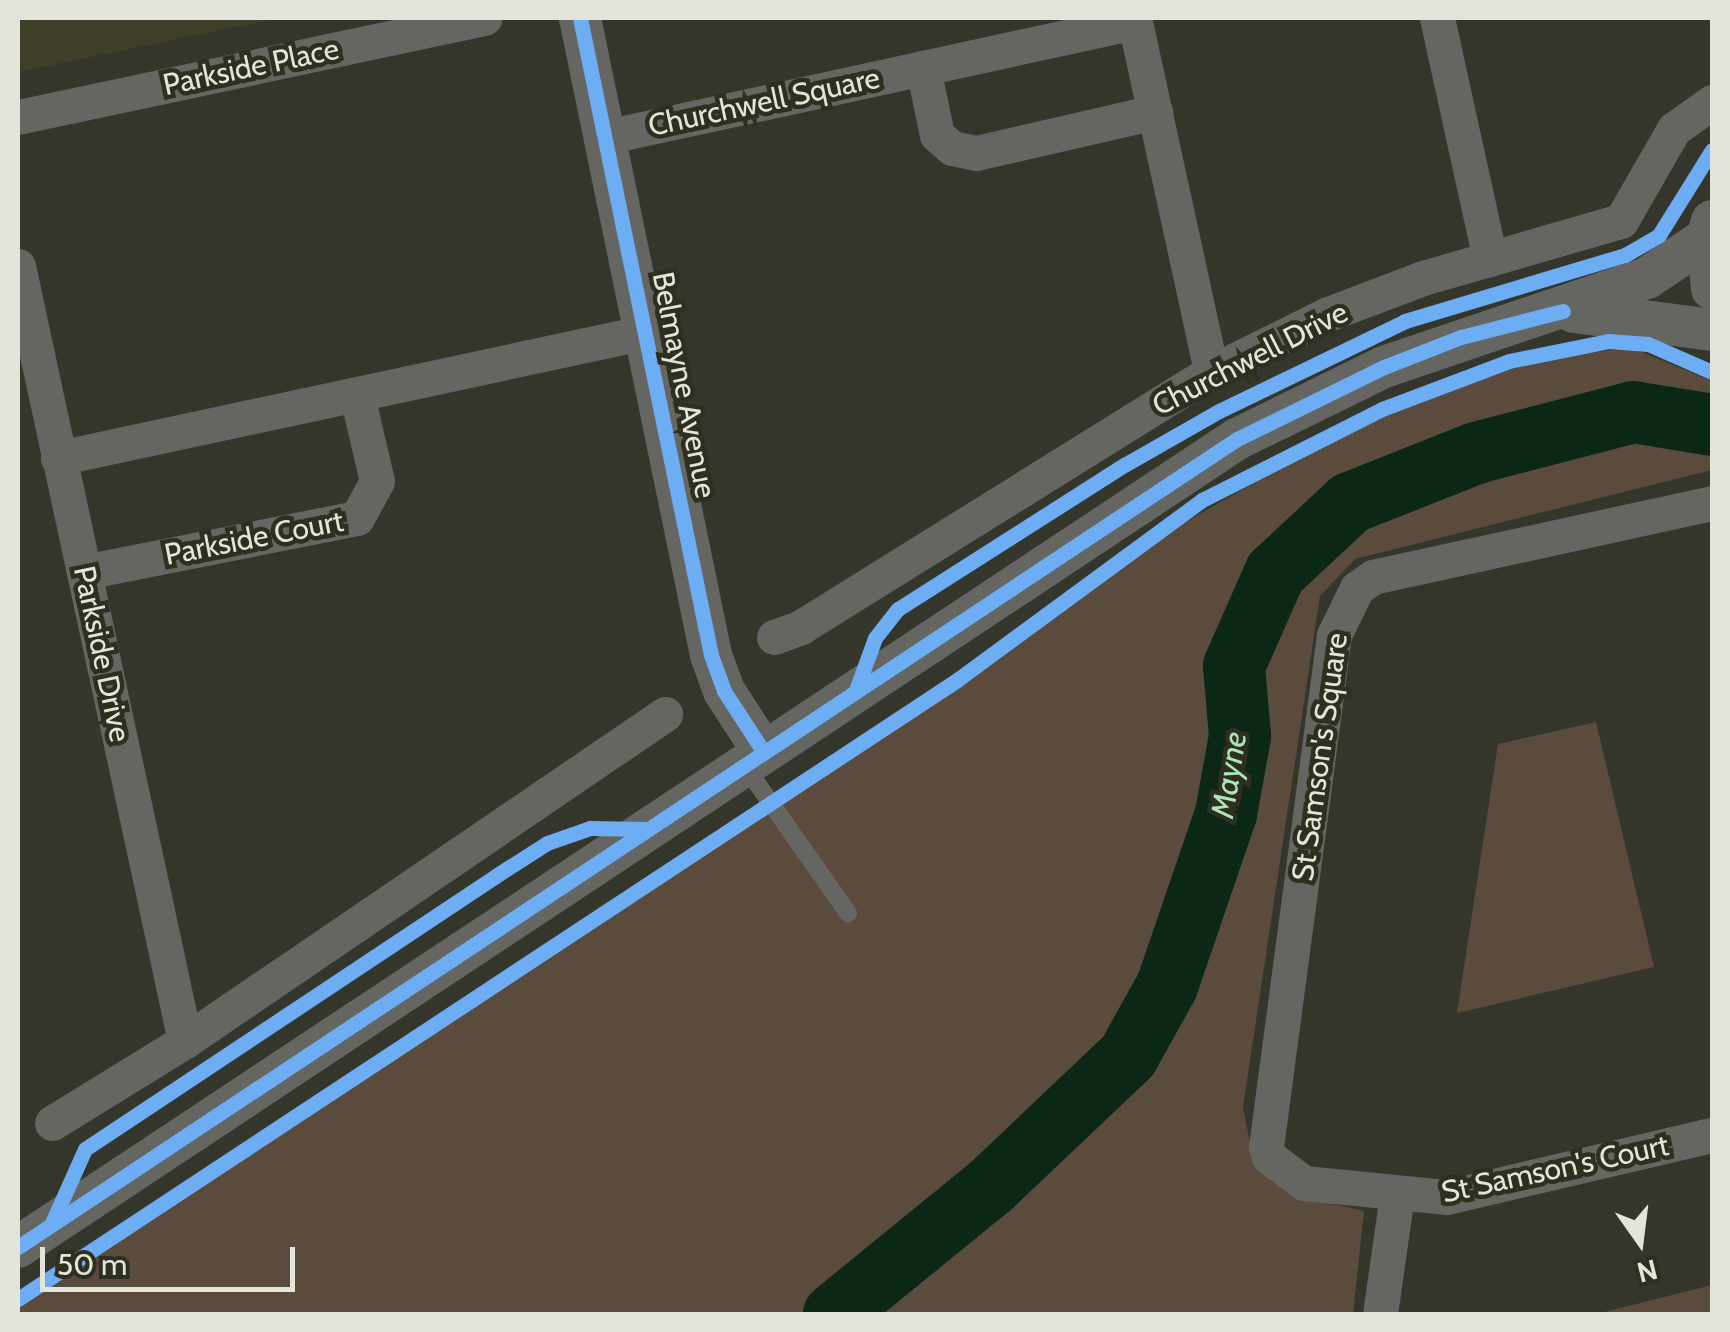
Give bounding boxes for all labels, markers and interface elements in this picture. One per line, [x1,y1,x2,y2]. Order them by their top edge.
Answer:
street label: Parkside Place [160,31,342,103]
street label: Churchwell Square [645,60,883,144]
street label: Belmayne Avenue [644,269,724,501]
street label: Churchwell Drive [1146,294,1354,424]
street label: Parkside Court [161,503,347,573]
street label: Parkside Drive [66,563,138,745]
street label: St Samson's Square [1285,631,1355,883]
water label: Mayne [1203,729,1255,821]
street label: St Samson's Court [1438,1127,1672,1211]
north arrow [1590,1192,1690,1292]
scale bar [45,1227,300,1289]
text: 50 m [57,1246,127,1283]
text: N [1634,1252,1661,1290]

